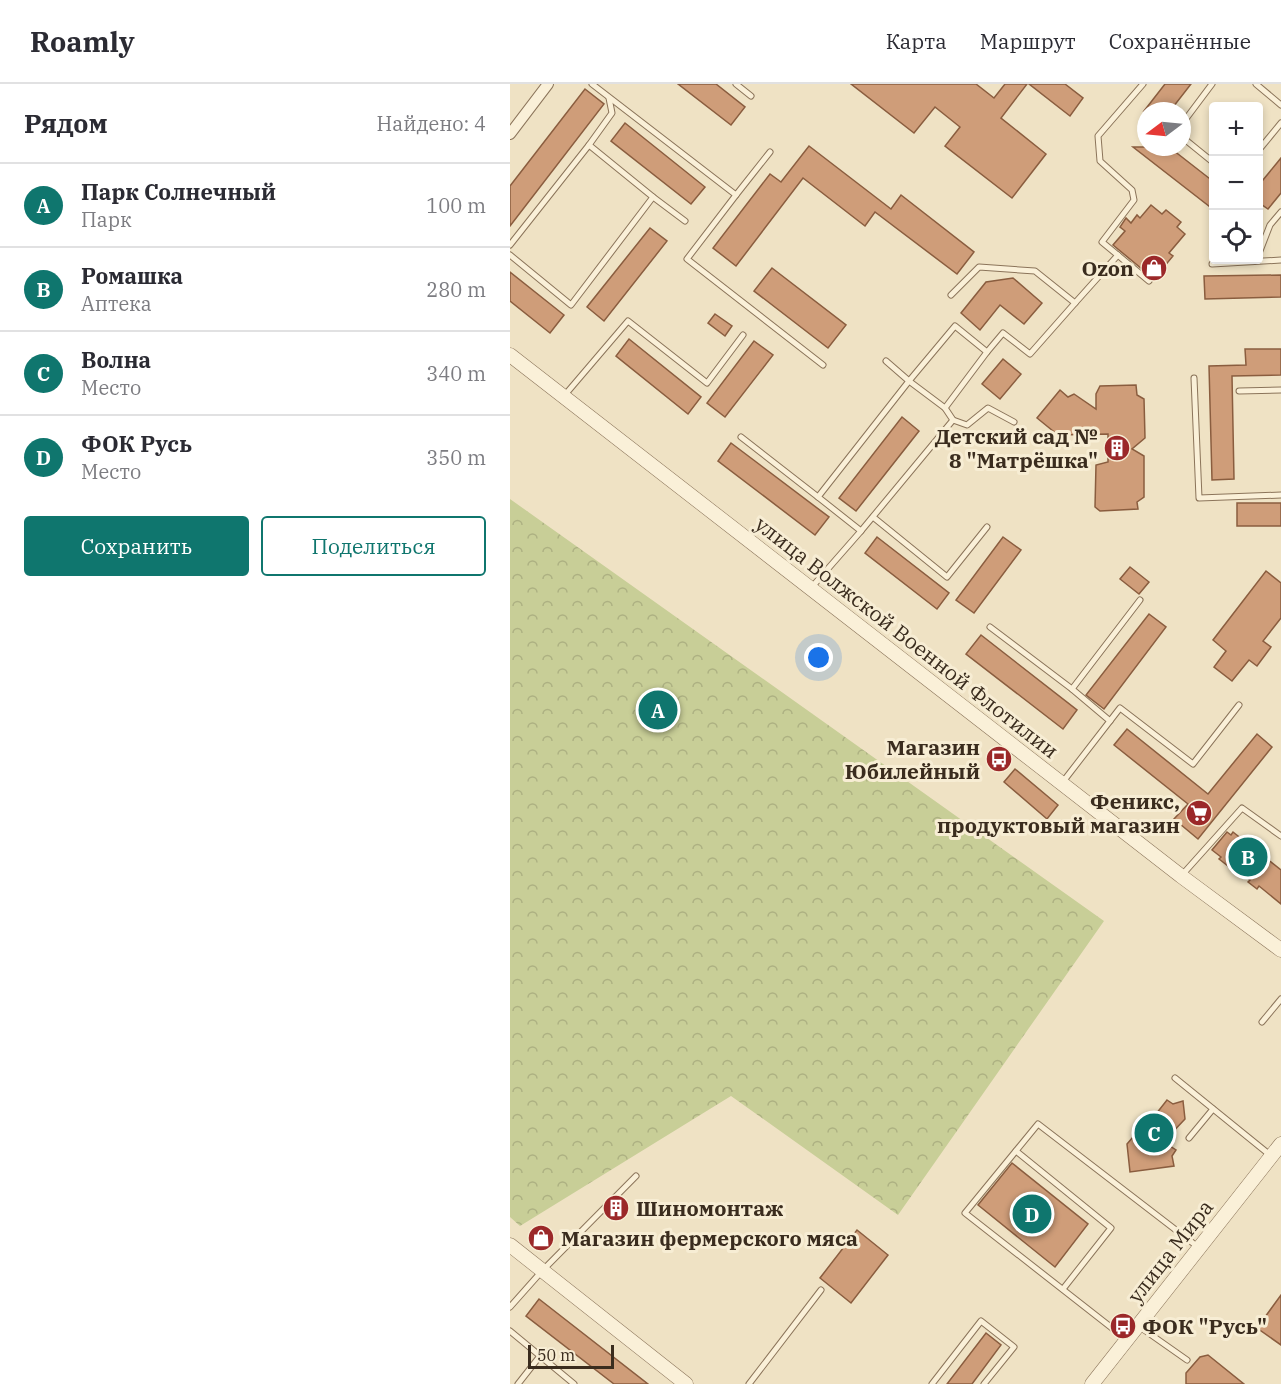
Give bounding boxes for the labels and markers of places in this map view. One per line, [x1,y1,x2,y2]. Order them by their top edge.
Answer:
shop icon: Ozon [1139,253,1169,283]
place label: Ozon [1081,254,1134,282]
place label: Детский сад № 8 "Матрёшка" [935,422,1098,474]
building icon: Детский сад № 8 "Матрёшка" [1102,433,1132,463]
pin: A [638,688,678,732]
place label: Магазин Юбилейный [845,733,980,785]
bus stop icon: Магазин Юбилейный [984,744,1014,774]
place label: Феникс, продуктовый магазин [937,787,1180,839]
supermarket icon: Феникс, продуктовый магазин [1184,798,1214,828]
pin: B [1228,834,1268,880]
pin: C [1134,1110,1174,1156]
pin: D [1012,1192,1052,1236]
building icon: Шиномонтаж [601,1193,631,1223]
place label: Шиномонтаж [636,1194,783,1222]
shop icon: Магазин фермерского мяса [526,1223,556,1253]
place label: Магазин фермерского мяса [561,1224,858,1252]
bus stop icon: ФОК "Русь" [1108,1311,1138,1341]
place label: ФОК "Русь" [1142,1312,1267,1340]

